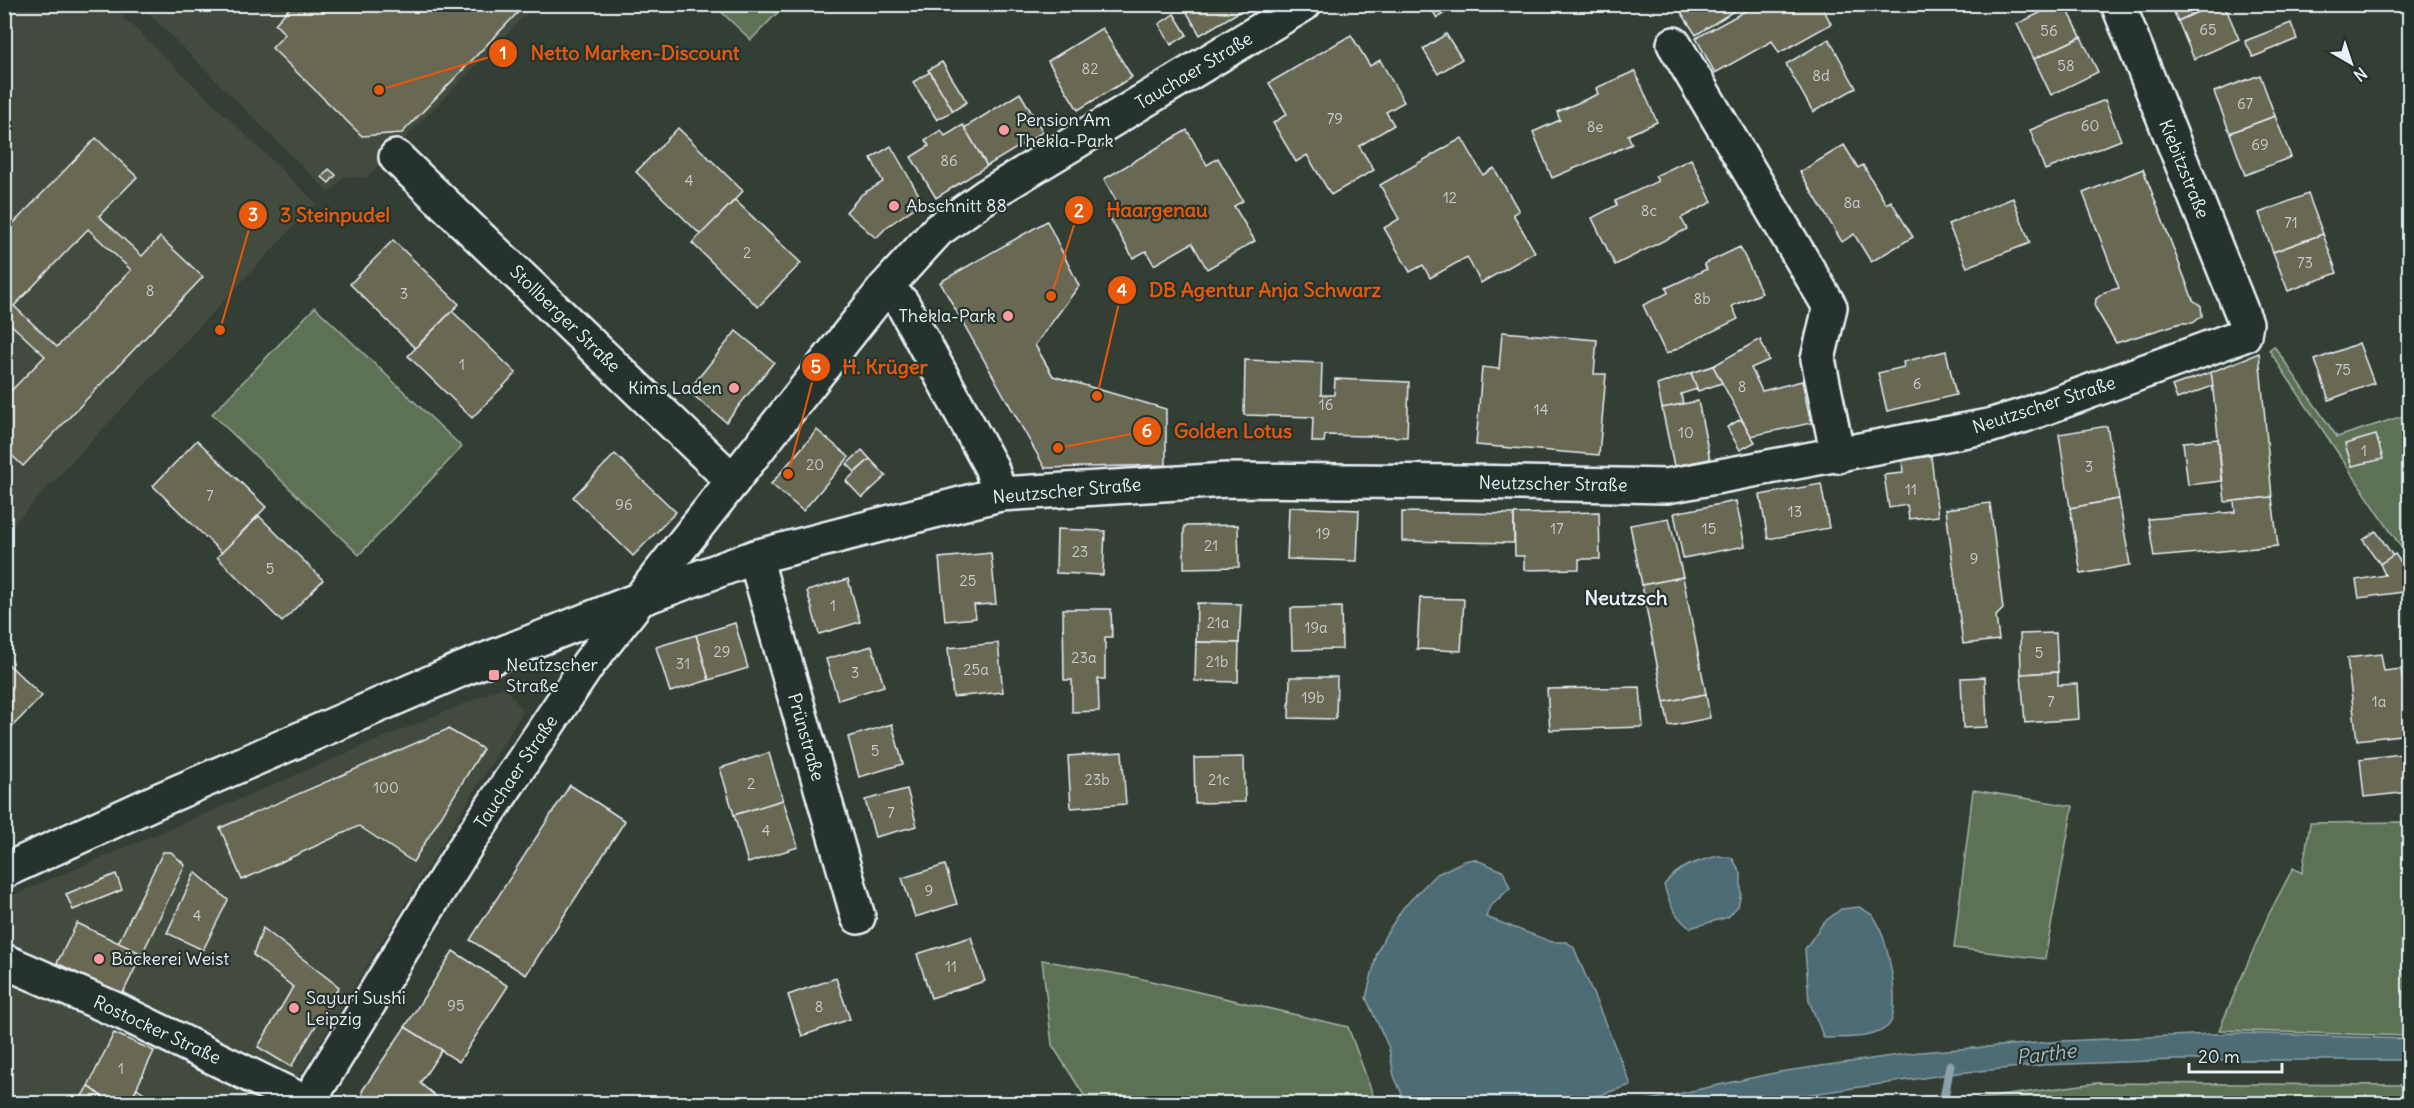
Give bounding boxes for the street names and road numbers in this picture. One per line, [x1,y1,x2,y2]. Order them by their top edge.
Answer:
street label: Tauchaer Straße [1131,27,1256,115]
street label: Kiebitzstraße [2154,116,2215,222]
street label: Stollberger Straße [505,260,625,377]
street label: Neutzscher Straße [1969,371,2118,438]
street label: Neutzscher Straße [1478,471,1628,496]
street label: Neutzscher Straße [992,473,1142,508]
street label: Prünstraße [783,690,830,783]
street label: Tauchaer Straße [469,710,562,833]
street label: Rostocker Straße [90,990,225,1069]

